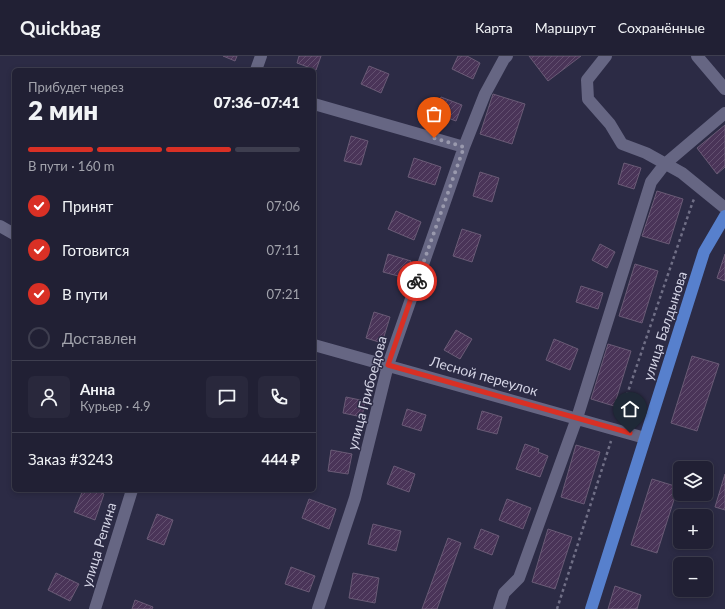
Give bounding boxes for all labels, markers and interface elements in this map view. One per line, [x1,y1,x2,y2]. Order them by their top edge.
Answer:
text: Quickbag [20,16,101,39]
text: Карта [475,19,513,36]
text: Маршрут [535,19,596,36]
text: Сохранённые [618,19,705,36]
text: Прибудет через [28,79,124,95]
text: 07:36–07:41 [214,93,300,111]
text: 2 мин [28,94,98,126]
pin [417,97,451,138]
icon: bag [423,103,445,125]
text: В пути · 160 m [28,158,114,174]
icon: check [28,195,50,217]
text: Принят [62,197,113,215]
text: 07:06 [267,198,300,214]
icon: check [28,239,50,261]
text: Готовится [62,241,129,259]
text: 07:11 [267,242,300,258]
courier [397,261,437,301]
street label: улица Балдынова [639,269,690,383]
icon: bike [406,270,428,292]
icon: check [28,283,50,305]
text: В пути [62,285,108,303]
text: 07:21 [267,286,300,302]
text: Доставлен [62,329,137,347]
street label: улица Грибоедова [343,334,390,452]
street label: Лесной переулок [427,352,541,399]
button: person [28,376,70,418]
button: chat [206,376,248,418]
button: phone [258,376,300,418]
text: Анна [80,380,115,398]
pin [613,392,647,433]
text: Курьер · 4.9 [80,398,151,414]
icon: home [619,398,641,420]
text: Заказ #3243 [28,450,113,468]
text: 444 ₽ [262,450,300,468]
map controls [673,461,713,597]
button: layers [673,461,713,501]
street label: улица Репина [78,500,120,589]
button: + [673,509,713,549]
button: − [673,557,713,597]

